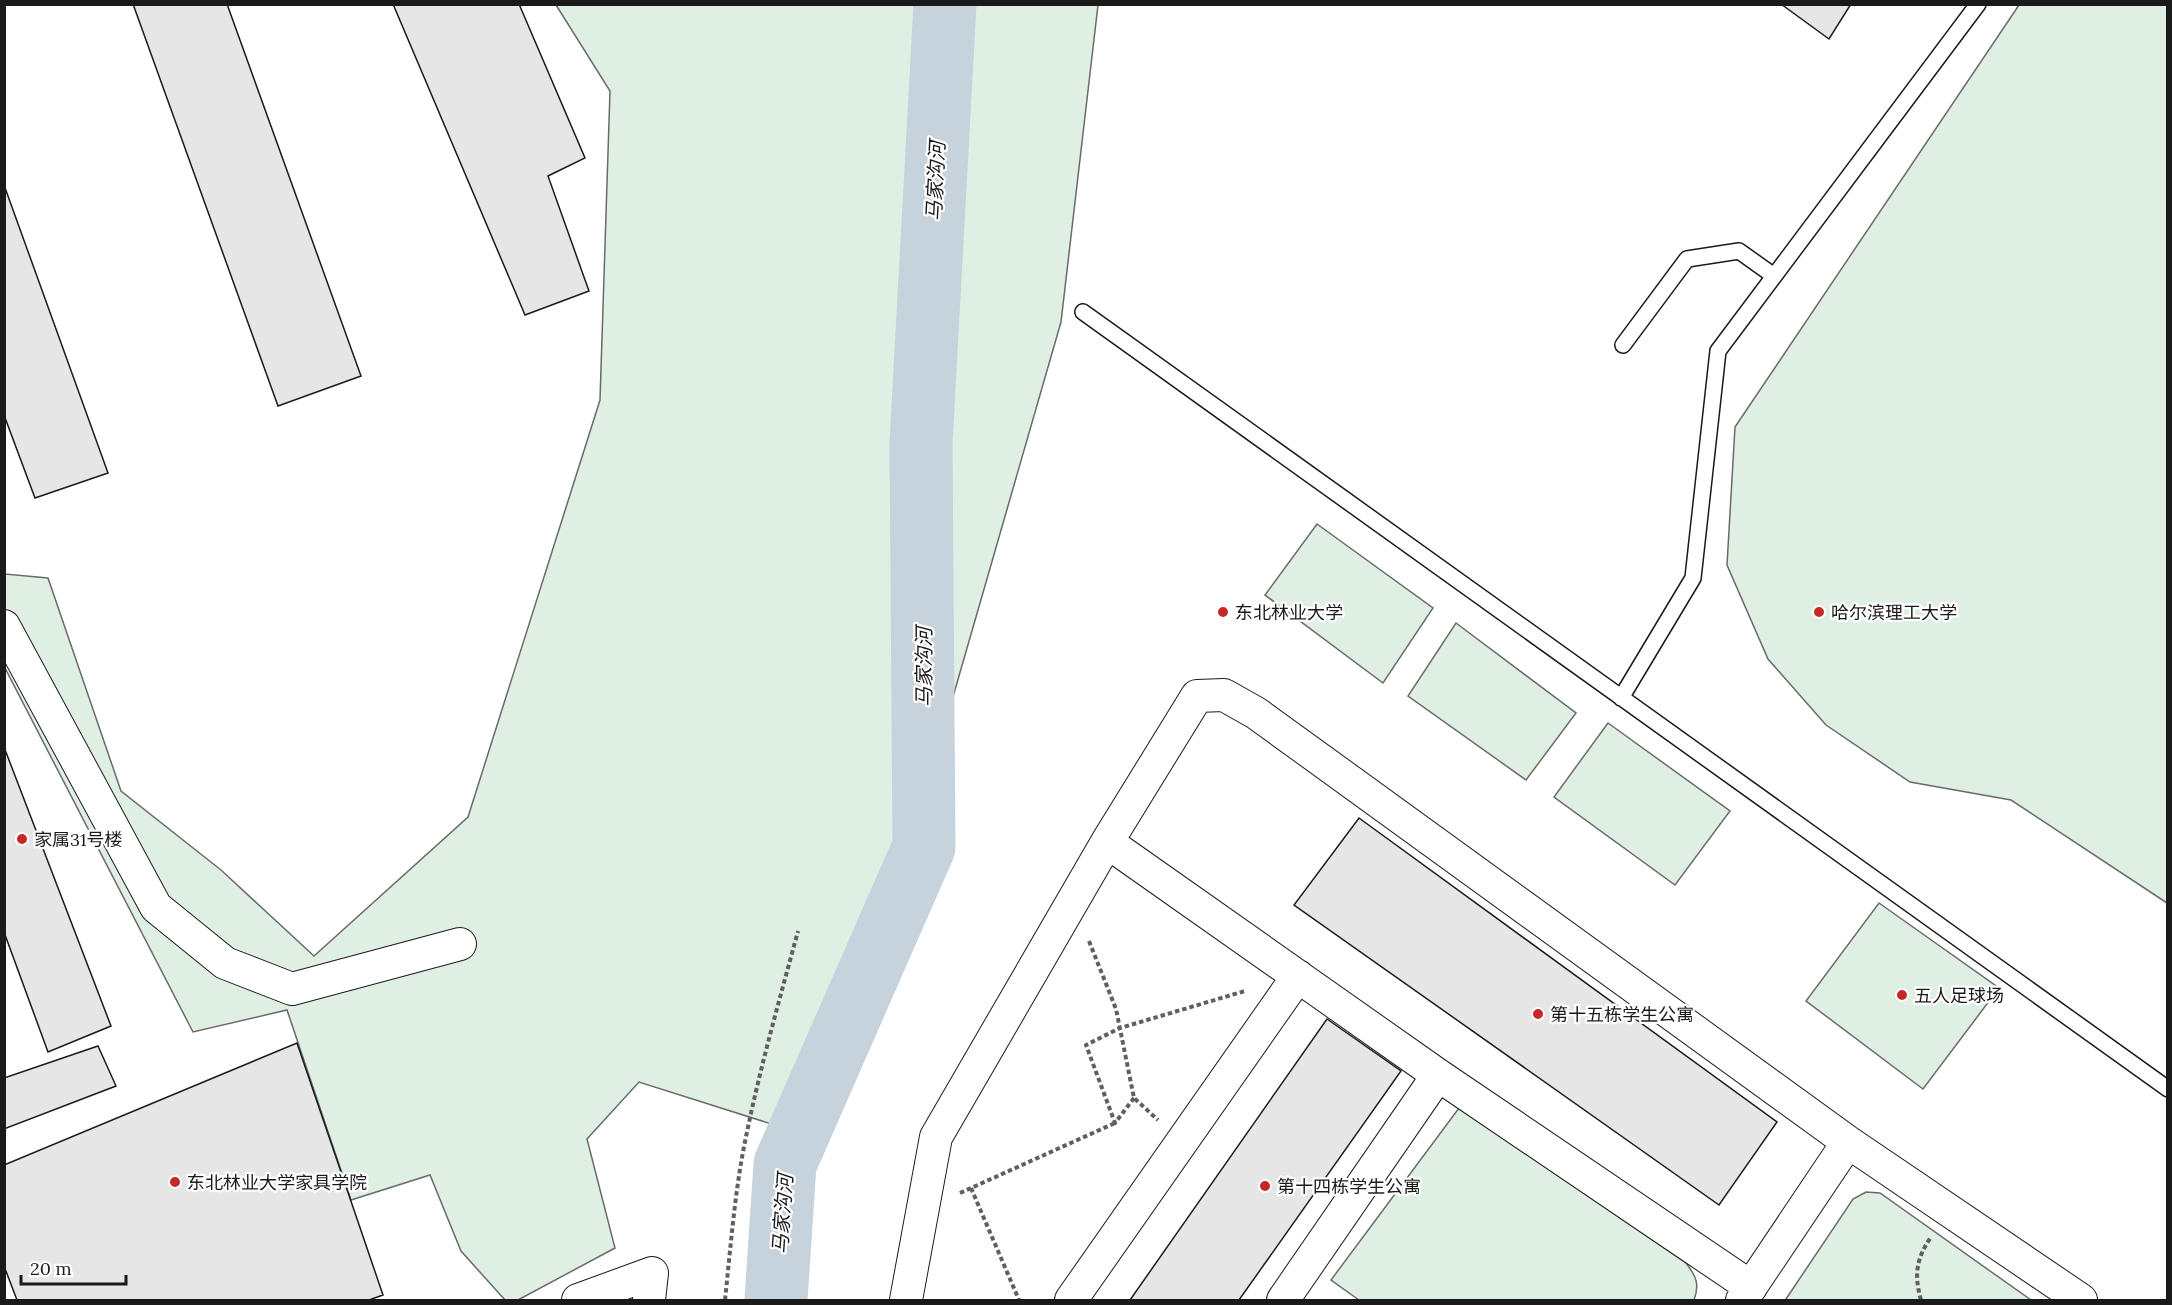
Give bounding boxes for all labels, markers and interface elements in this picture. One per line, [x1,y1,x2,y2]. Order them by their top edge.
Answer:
water label: 马家沟河 [920,136,950,222]
place label: 东北林业大学 [1235,601,1343,624]
place label: 哈尔滨理工大学 [1831,601,1957,624]
marker: 东北林业大学 [1216,605,1230,619]
marker: 哈尔滨理工大学 [1812,605,1826,619]
water label: 马家沟河 [911,623,936,707]
place label: 家属31号楼 [34,828,123,851]
marker: 家属31号楼 [15,832,29,846]
place label: 五人足球场 [1914,984,2004,1007]
marker: 五人足球场 [1895,988,1909,1002]
place label: 第十五栋学生公寓 [1550,1003,1694,1026]
marker: 第十五栋学生公寓 [1531,1007,1545,1021]
water label: 马家沟河 [767,1169,798,1255]
place label: 东北林业大学家具学院 [187,1171,367,1194]
marker: 东北林业大学家具学院 [168,1175,182,1189]
place label: 第十四栋学生公寓 [1277,1175,1421,1198]
marker: 第十四栋学生公寓 [1258,1179,1272,1193]
scale bar [21,1248,126,1286]
text: 20 m [30,1257,72,1280]

